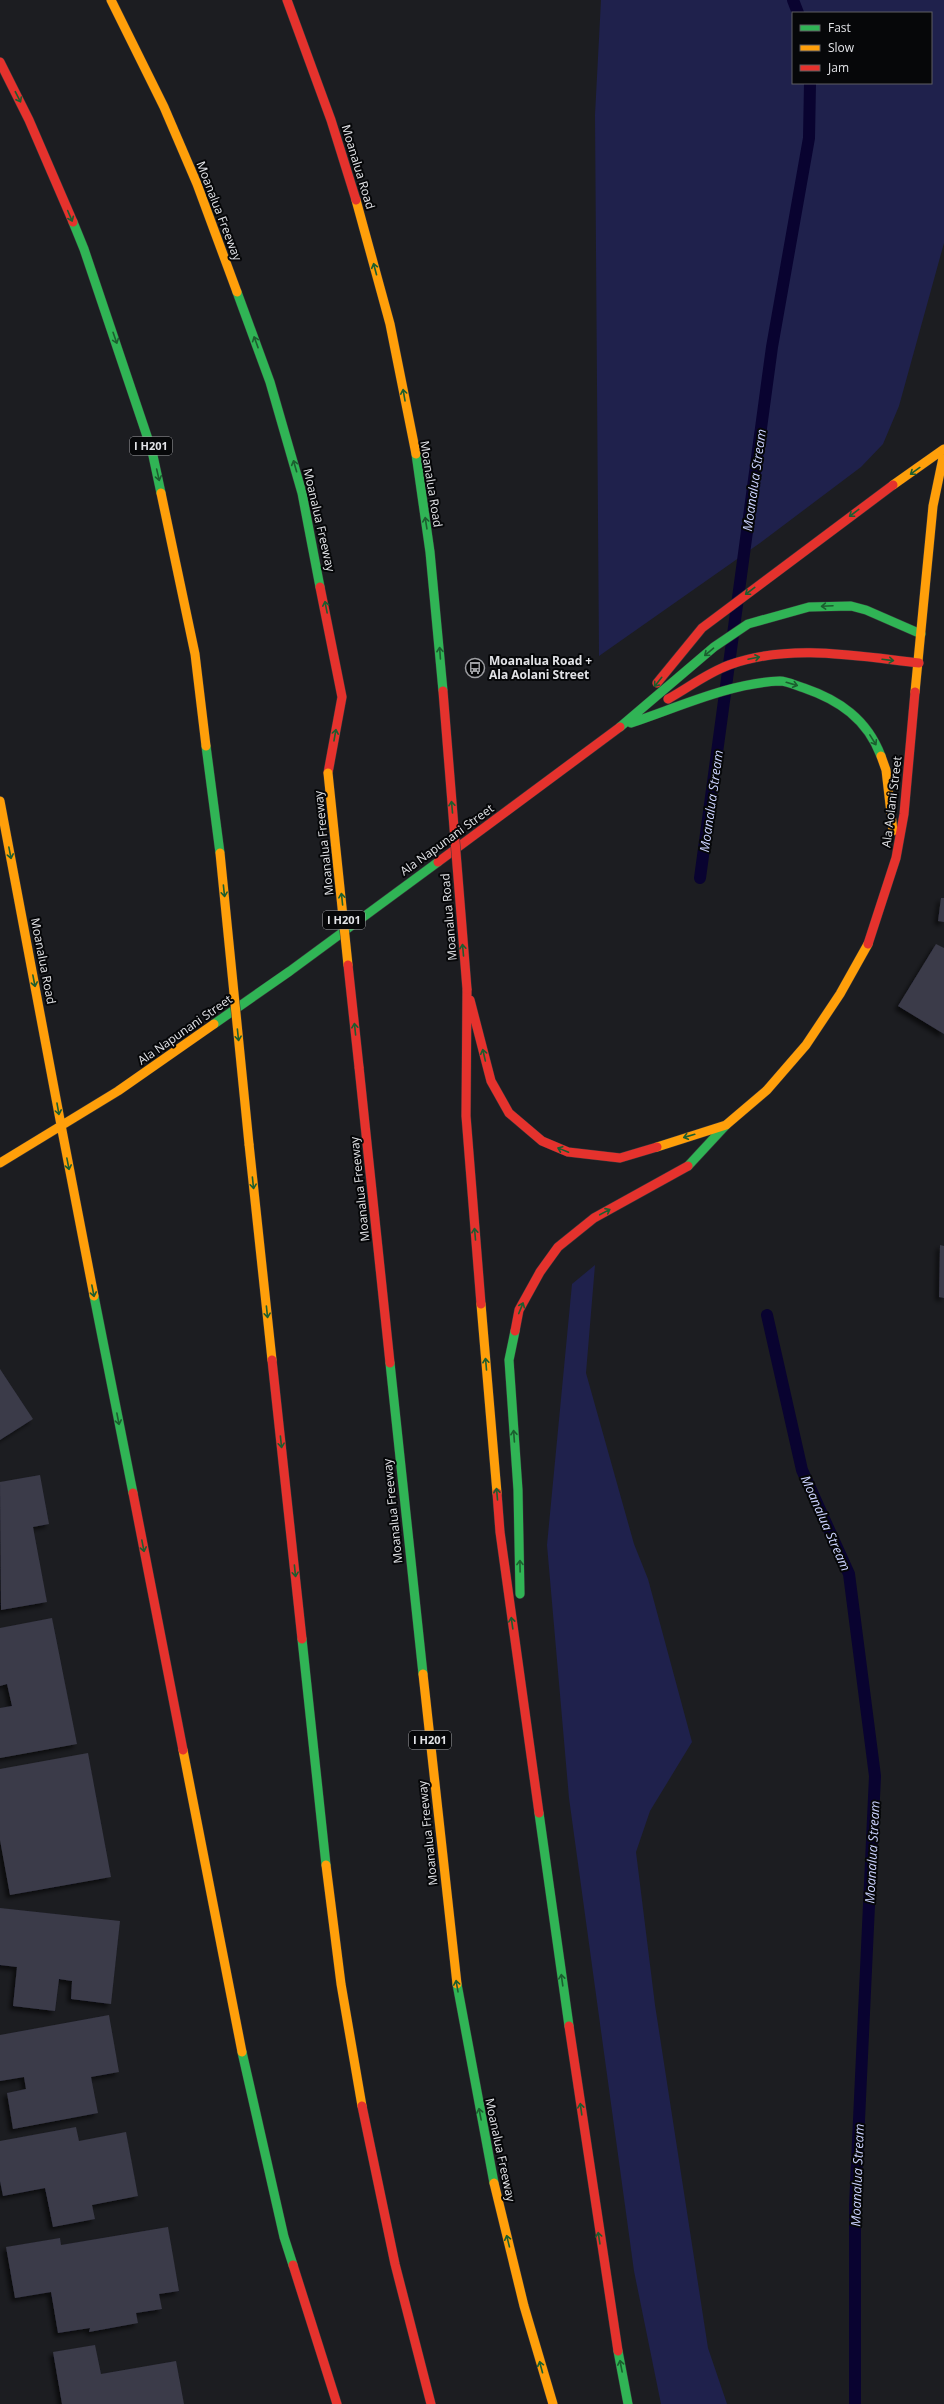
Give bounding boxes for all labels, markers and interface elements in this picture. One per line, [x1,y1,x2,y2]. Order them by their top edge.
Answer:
legend [792,12,932,84]
text: Fast [828,19,851,36]
text: Slow [828,39,855,56]
text: Jam [827,59,849,76]
one-way arrow [14,91,22,103]
street label: Moanalua Road [338,123,379,211]
street label: Moanalua Freeway [193,159,247,264]
one-way arrow [67,210,74,222]
one-way arrow [371,262,378,275]
one-way arrow [112,331,119,344]
one-way arrow [251,337,259,349]
one-way arrow [400,389,408,402]
water label: Moanalua Stream [738,428,770,532]
road number: I H201 [130,437,172,455]
street label: Moanalua Road [416,439,447,528]
one-way arrow [291,460,298,473]
one-way arrow [910,466,921,475]
street label: Moanalua Freeway [299,467,340,574]
one-way arrow [154,469,162,482]
one-way arrow [849,509,860,518]
one-way arrow [422,517,430,530]
one-way arrow [745,587,756,596]
one-way arrow [322,601,330,614]
one-way arrow [821,602,834,609]
one-way arrow [436,647,444,660]
one-way arrow [703,647,714,656]
place label: Moanalua Road + Ala Aolani Street [489,652,592,683]
one-way arrow [747,653,760,661]
one-way arrow [881,656,894,663]
bus stop icon: Moanalua Road + Ala Aolani Street [464,657,486,679]
one-way arrow [653,676,662,687]
one-way arrow [785,681,798,688]
one-way arrow [332,729,340,742]
one-way arrow [869,734,877,745]
water label: Moanalua Stream [695,749,727,853]
street label: Ala Aolani Street [877,755,906,849]
street label: Moanalua Freeway [309,789,337,896]
street label: Ala Napunani Street [396,800,497,879]
one-way arrow [448,801,456,814]
one-way arrow [6,846,14,859]
street label: Moanalua Road [436,873,461,961]
one-way arrow [220,884,228,897]
one-way arrow [338,893,345,906]
road number: I H201 [323,911,365,929]
street label: Moanalua Road [27,916,60,1005]
one-way arrow [460,944,467,957]
one-way arrow [31,974,39,987]
street label: Ala Napunani Street [134,991,235,1069]
one-way arrow [351,1022,359,1035]
one-way arrow [235,1028,242,1041]
one-way arrow [480,1049,488,1062]
one-way arrow [54,1102,62,1115]
one-way arrow [682,1133,695,1140]
street label: Moanalua Freeway [345,1135,373,1242]
one-way arrow [557,1146,569,1153]
one-way arrow [64,1157,72,1170]
one-way arrow [250,1176,257,1189]
one-way arrow [599,1208,611,1216]
one-way arrow [471,1228,478,1241]
one-way arrow [89,1284,97,1297]
one-way arrow [518,1302,525,1314]
one-way arrow [263,1305,271,1318]
one-way arrow [482,1358,489,1371]
one-way arrow [114,1412,122,1425]
one-way arrow [511,1430,518,1443]
one-way arrow [277,1435,284,1448]
street label: Moanalua Freeway [378,1457,406,1564]
water label: Moanalua Stream [797,1472,855,1574]
one-way arrow [493,1488,500,1501]
one-way arrow [139,1539,147,1552]
one-way arrow [516,1560,524,1573]
one-way arrow [291,1564,299,1577]
one-way arrow [508,1617,516,1630]
road number: I H201 [409,1731,451,1749]
street label: Moanalua Freeway [413,1779,441,1886]
water label: Moanalua Stream [860,1800,884,1904]
one-way arrow [558,1974,566,1987]
one-way arrow [453,1980,461,1993]
street label: Moanalua Freeway [481,2097,520,2204]
one-way arrow [577,2103,585,2116]
one-way arrow [476,2108,484,2121]
water label: Moanalua Stream [846,2123,868,2227]
one-way arrow [595,2231,603,2244]
one-way arrow [504,2235,512,2248]
one-way arrow [616,2360,624,2373]
one-way arrow [537,2361,544,2374]

